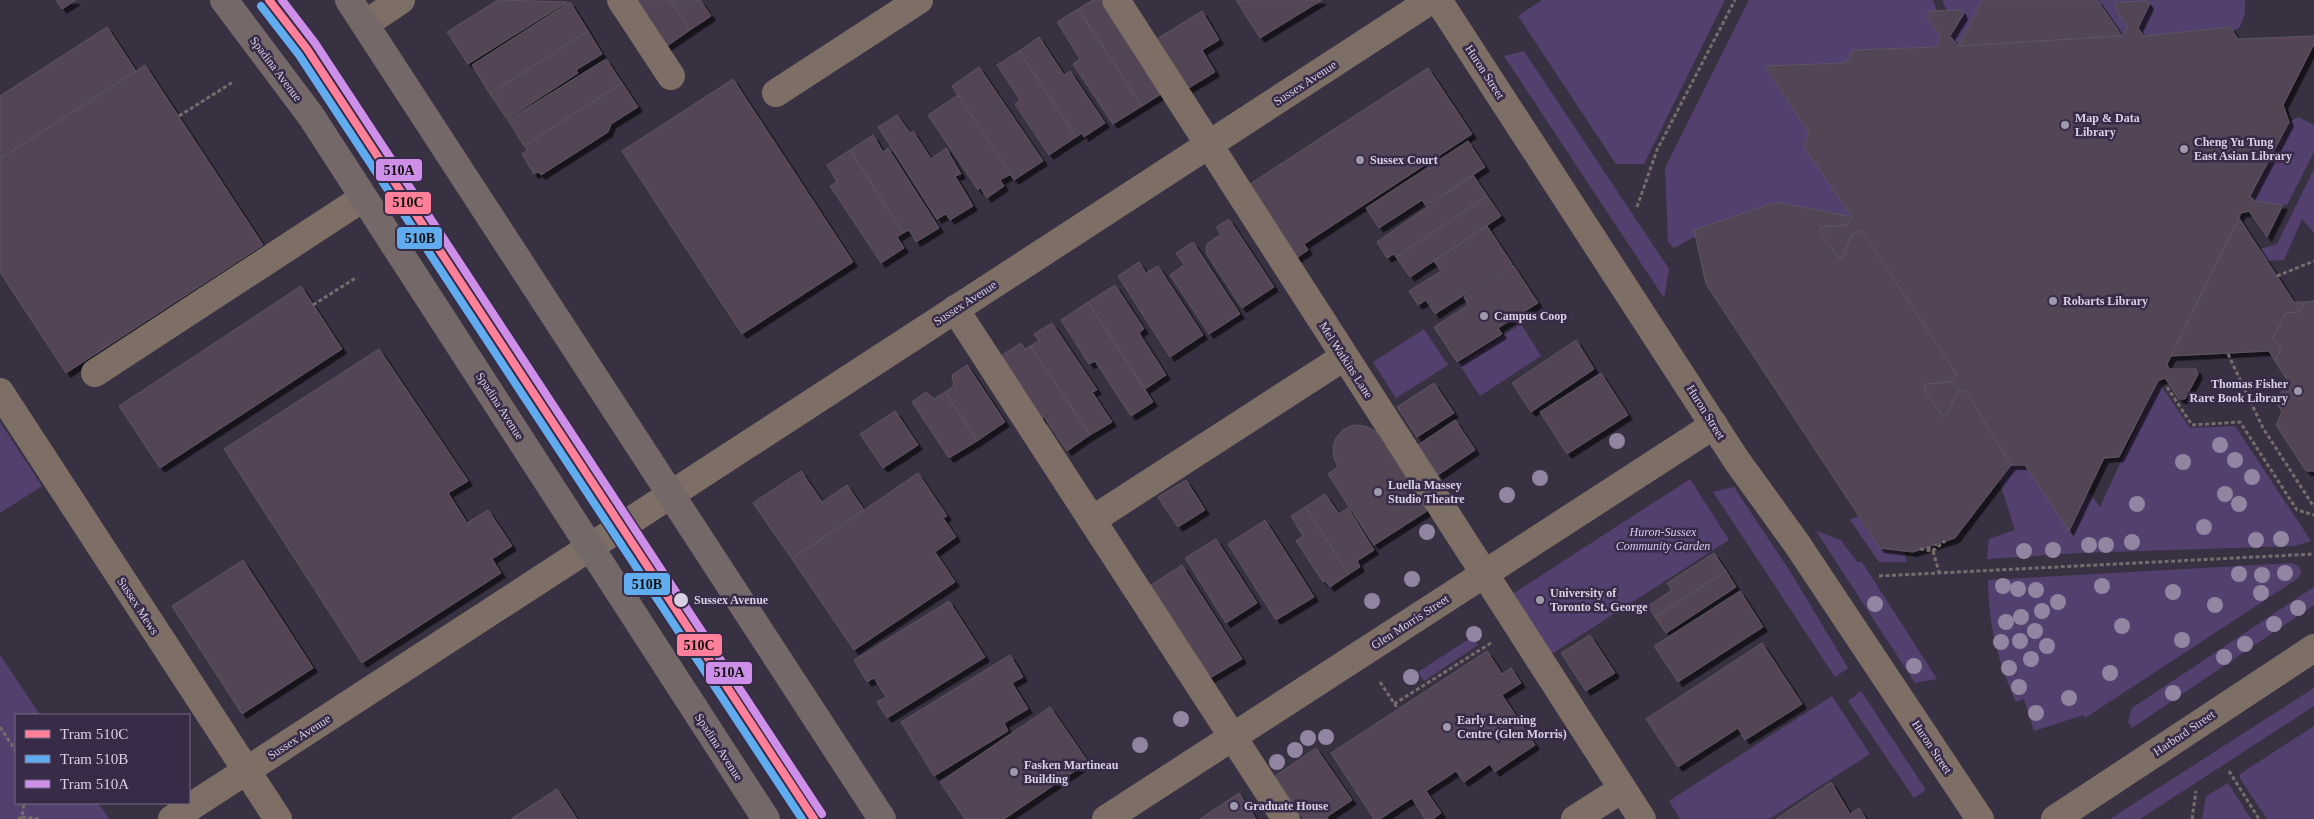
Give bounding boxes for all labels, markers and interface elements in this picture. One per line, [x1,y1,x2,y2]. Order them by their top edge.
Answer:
street label: Spadina Avenue [247,34,305,104]
street label: Huron Street [1462,42,1508,102]
street label: Sussex Avenue [1271,57,1339,109]
place label: Map & Data Library [2075,111,2140,139]
marker: Map & Data Library [2059,119,2071,131]
place label: Cheng Yu Tung East Asian Library [2194,135,2292,163]
marker: Cheng Yu Tung East Asian Library [2178,143,2190,155]
place label: Sussex Court [1370,153,1438,167]
marker: Sussex Court [1354,154,1366,166]
line badge: 510A [375,158,423,182]
text: 510A [383,163,415,178]
line badge: 510C [384,191,432,215]
text: 510C [392,195,424,210]
line badge: 510B [396,226,443,250]
text: 510B [405,231,435,246]
street label: Sussex Avenue [931,277,999,329]
place label: Robarts Library [2063,294,2148,308]
marker: Robarts Library [2047,295,2059,307]
place label: Campus Coop [1494,309,1567,323]
marker: Campus Coop [1478,310,1490,322]
street label: Mel Watkins Lane [1316,319,1376,401]
street label: Spadina Avenue [473,370,527,442]
place label: Thomas Fisher Rare Book Library [2190,377,2289,405]
street label: Huron Street [1684,382,1729,442]
marker: Thomas Fisher Rare Book Library [2292,385,2304,397]
place label: Luella Massey Studio Theatre [1388,478,1465,506]
marker: Luella Massey Studio Theatre [1372,486,1384,498]
park label: Huron-Sussex Community Garden [1616,525,1710,553]
line badge: 510B [623,572,671,596]
street label: Sussex Mews [114,575,162,638]
text: 510B [632,577,662,592]
place label: University of Toronto St. George [1550,586,1648,614]
marker: Sussex Avenue [672,591,690,609]
street label: Glen Morris Street [1368,591,1452,652]
place label: Sussex Avenue [694,593,769,607]
marker: University of Toronto St. George [1534,594,1546,606]
line badge: 510C [676,633,723,657]
text: 510C [683,638,715,653]
line badge: 510A [705,661,753,685]
text: 510A [713,665,745,680]
street label: Harbord Street [2151,707,2218,759]
street label: Sussex Avenue [265,711,333,763]
street label: Spadina Avenue [692,711,746,783]
place label: Early Learning Centre (Glen Morris) [1457,713,1567,741]
legend [15,714,190,804]
street label: Huron Street [1909,718,1955,777]
marker: Early Learning Centre (Glen Morris) [1441,721,1453,733]
text: Tram 510C [60,726,128,742]
text: Tram 510B [60,751,128,767]
place label: Fasken Martineau Building [1024,758,1119,786]
marker: Fasken Martineau Building [1008,766,1020,778]
text: Tram 510A [60,776,129,792]
place label: Graduate House [1244,799,1329,813]
marker: Graduate House [1228,800,1240,812]

